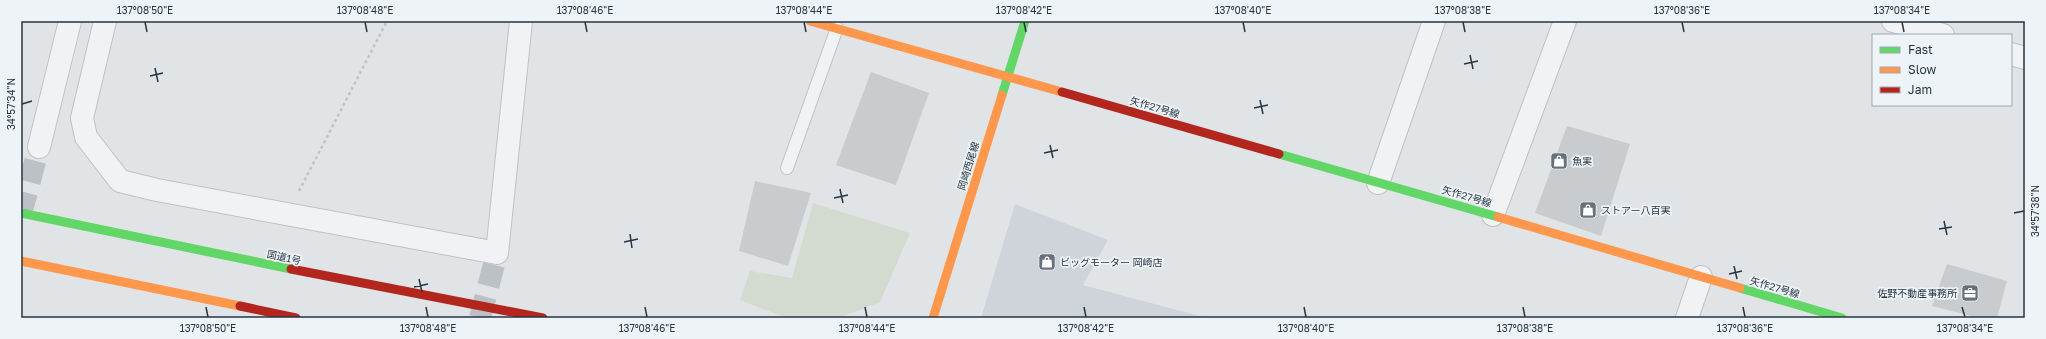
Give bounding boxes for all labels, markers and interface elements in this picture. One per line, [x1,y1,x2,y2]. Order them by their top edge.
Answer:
text: 137°08'50"E [117,4,173,16]
text: 137°08'48"E [337,4,393,16]
text: 137°08'46"E [557,4,613,16]
text: 137°08'44"E [776,4,832,16]
text: 137°08'42"E [996,4,1052,16]
text: 137°08'40"E [1215,4,1271,16]
text: 137°08'38"E [1435,4,1491,16]
text: 137°08'36"E [1654,4,1710,16]
text: 137°08'34"E [1874,4,1930,16]
legend [1872,34,2012,106]
text: Fast [1908,42,1933,57]
text: Slow [1908,62,1936,77]
text: 34°57'34"N [5,78,17,130]
text: Jam [1908,82,1932,97]
street label: 矢作27号線 [1129,94,1181,120]
street label: 岡崎西尾線 [955,140,981,192]
shop icon: 魚実 [1549,151,1569,171]
place label: 魚実 [1572,155,1592,167]
street label: 矢作27号線 [1441,183,1493,209]
text: 34°57'38"N [2029,185,2041,237]
shop icon: ストアー八百実 [1578,200,1598,220]
place label: ストアー八百実 [1601,204,1670,216]
street label: 国道1号 [266,248,302,266]
shop icon: ビッグモーター 岡崎店 [1037,252,1057,272]
place label: ビッグモーター 岡崎店 [1060,256,1163,268]
street label: 矢作27号線 [1749,274,1801,300]
office icon: 佐野不動産事務所 [1960,283,1980,303]
place label: 佐野不動産事務所 [1877,287,1957,299]
text: 137°08'50"E [180,322,236,334]
text: 137°08'48"E [400,322,456,334]
text: 137°08'46"E [619,322,675,334]
text: 137°08'44"E [839,322,895,334]
text: 137°08'42"E [1058,322,1114,334]
text: 137°08'40"E [1278,322,1334,334]
text: 137°08'38"E [1497,322,1553,334]
text: 137°08'36"E [1717,322,1773,334]
text: 137°08'34"E [1937,322,1993,334]

